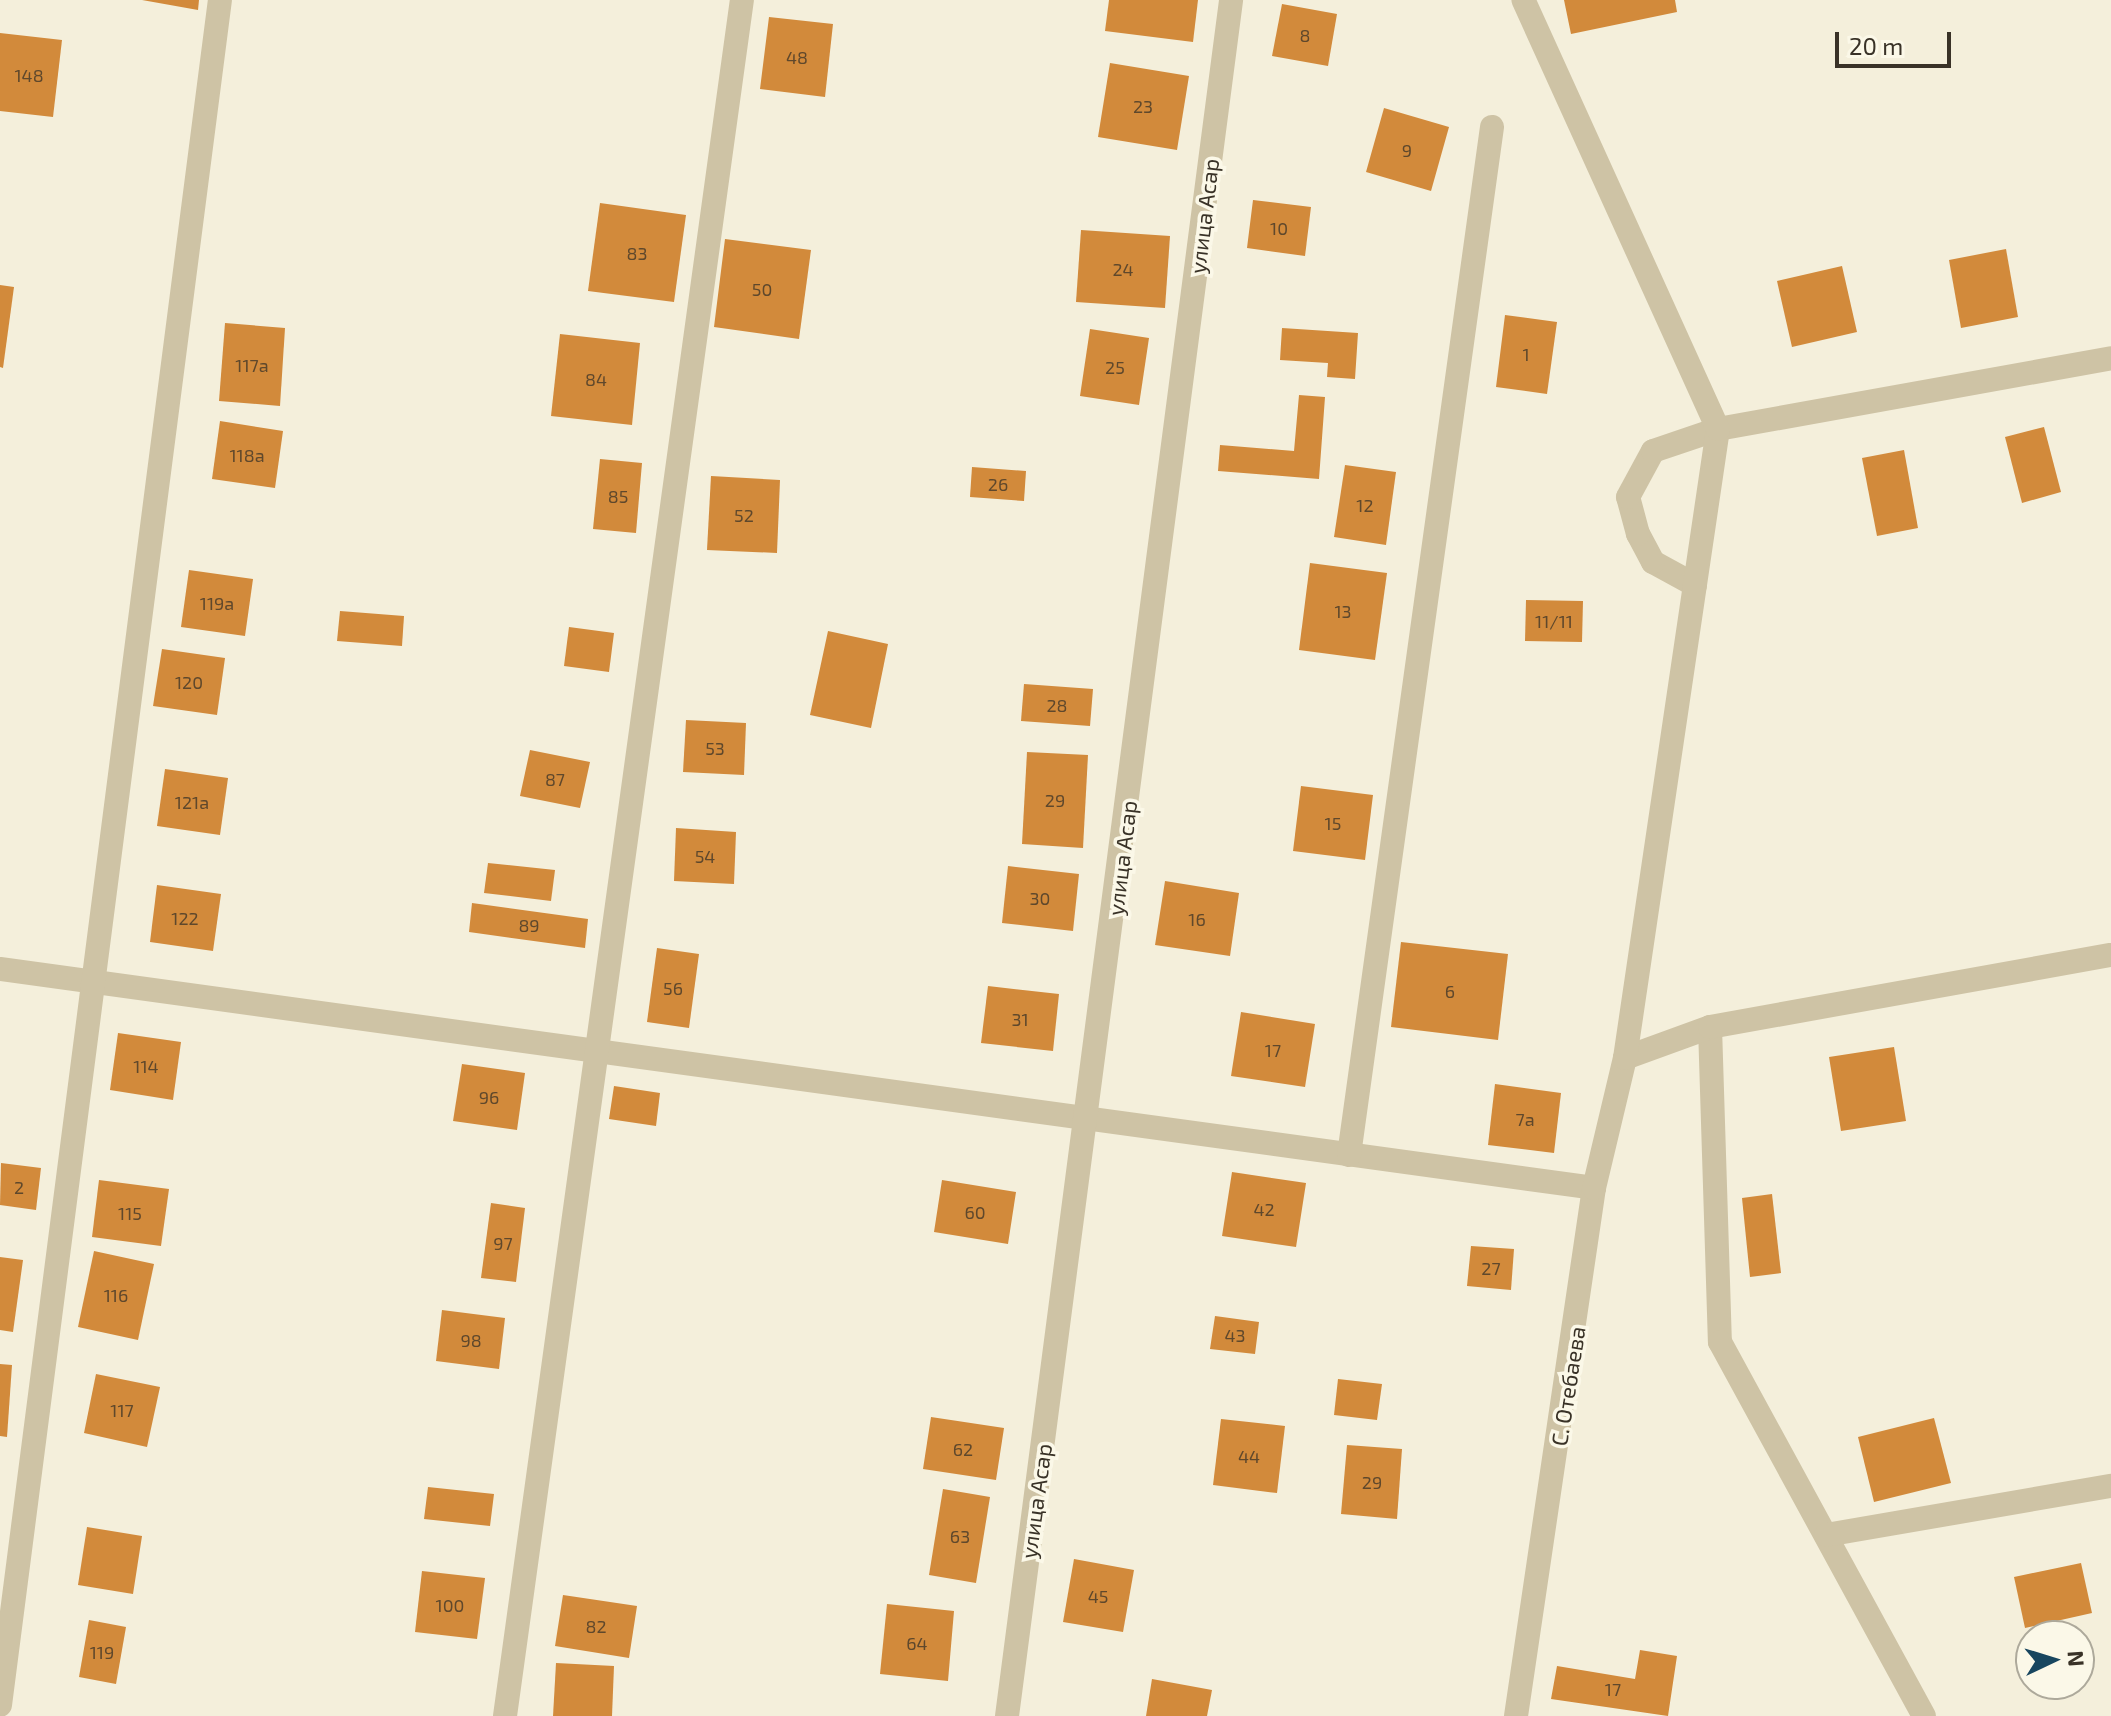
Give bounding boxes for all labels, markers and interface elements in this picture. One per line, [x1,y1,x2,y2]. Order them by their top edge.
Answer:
scale bar [1839,16,1955,66]
house number: 8 [1300,24,1310,46]
text: 20 m [1849,31,1903,60]
house number: 48 [786,46,808,68]
house number: 148 [14,64,44,86]
house number: 23 [1133,95,1153,117]
house number: 9 [1402,139,1412,161]
street label: улица Асар [1184,157,1224,275]
house number: 10 [1270,217,1288,239]
house number: 83 [627,242,647,264]
house number: 24 [1112,258,1134,280]
house number: 50 [752,278,772,300]
house number: 1 [1522,343,1530,365]
house number: 117а [235,354,269,376]
house number: 25 [1105,356,1125,378]
house number: 84 [585,368,607,390]
house number: 118а [229,444,265,466]
house number: 26 [988,473,1008,495]
house number: 85 [608,485,628,507]
house number: 12 [1356,494,1374,516]
house number: 52 [734,504,754,526]
house number: 119а [200,592,234,614]
house number: 13 [1334,600,1352,622]
house number: 11/11 [1535,610,1573,632]
house number: 120 [175,671,203,693]
house number: 28 [1046,694,1068,716]
house number: 53 [705,737,725,759]
house number: 87 [545,768,565,790]
house number: 29 [1045,789,1065,811]
house number: 121а [175,791,209,813]
street label: улица Асар [1102,799,1142,917]
house number: 15 [1325,812,1341,834]
house number: 54 [695,845,715,867]
house number: 30 [1030,887,1050,909]
house number: 122 [171,907,199,929]
house number: 16 [1188,908,1206,930]
house number: 89 [518,914,540,936]
house number: 56 [663,977,683,999]
house number: 6 [1445,980,1455,1002]
house number: 31 [1011,1008,1029,1030]
house number: 17 [1265,1039,1281,1061]
house number: 114 [133,1055,159,1077]
house number: 96 [479,1086,499,1108]
house number: 7а [1515,1108,1535,1130]
house number: 2 [14,1176,24,1198]
house number: 42 [1253,1198,1275,1220]
house number: 60 [964,1201,986,1223]
house number: 115 [118,1202,142,1224]
house number: 97 [493,1232,513,1254]
house number: 27 [1481,1257,1501,1279]
house number: 116 [104,1284,128,1306]
house number: 43 [1224,1324,1246,1346]
street label: С. Отебаева [1546,1324,1590,1448]
house number: 98 [460,1329,482,1351]
house number: 117 [110,1399,134,1421]
house number: 62 [953,1438,973,1460]
street label: улица Асар [1015,1442,1057,1560]
house number: 44 [1238,1445,1260,1467]
house number: 29 [1362,1471,1382,1493]
house number: 63 [950,1525,970,1547]
house number: 45 [1088,1585,1108,1607]
house number: 100 [436,1594,464,1616]
house number: 82 [585,1615,607,1637]
north arrow [2015,1620,2095,1700]
house number: 64 [906,1632,928,1654]
house number: 119 [90,1641,114,1663]
text: N [2063,1650,2090,1667]
house number: 17 [1605,1678,1621,1700]

